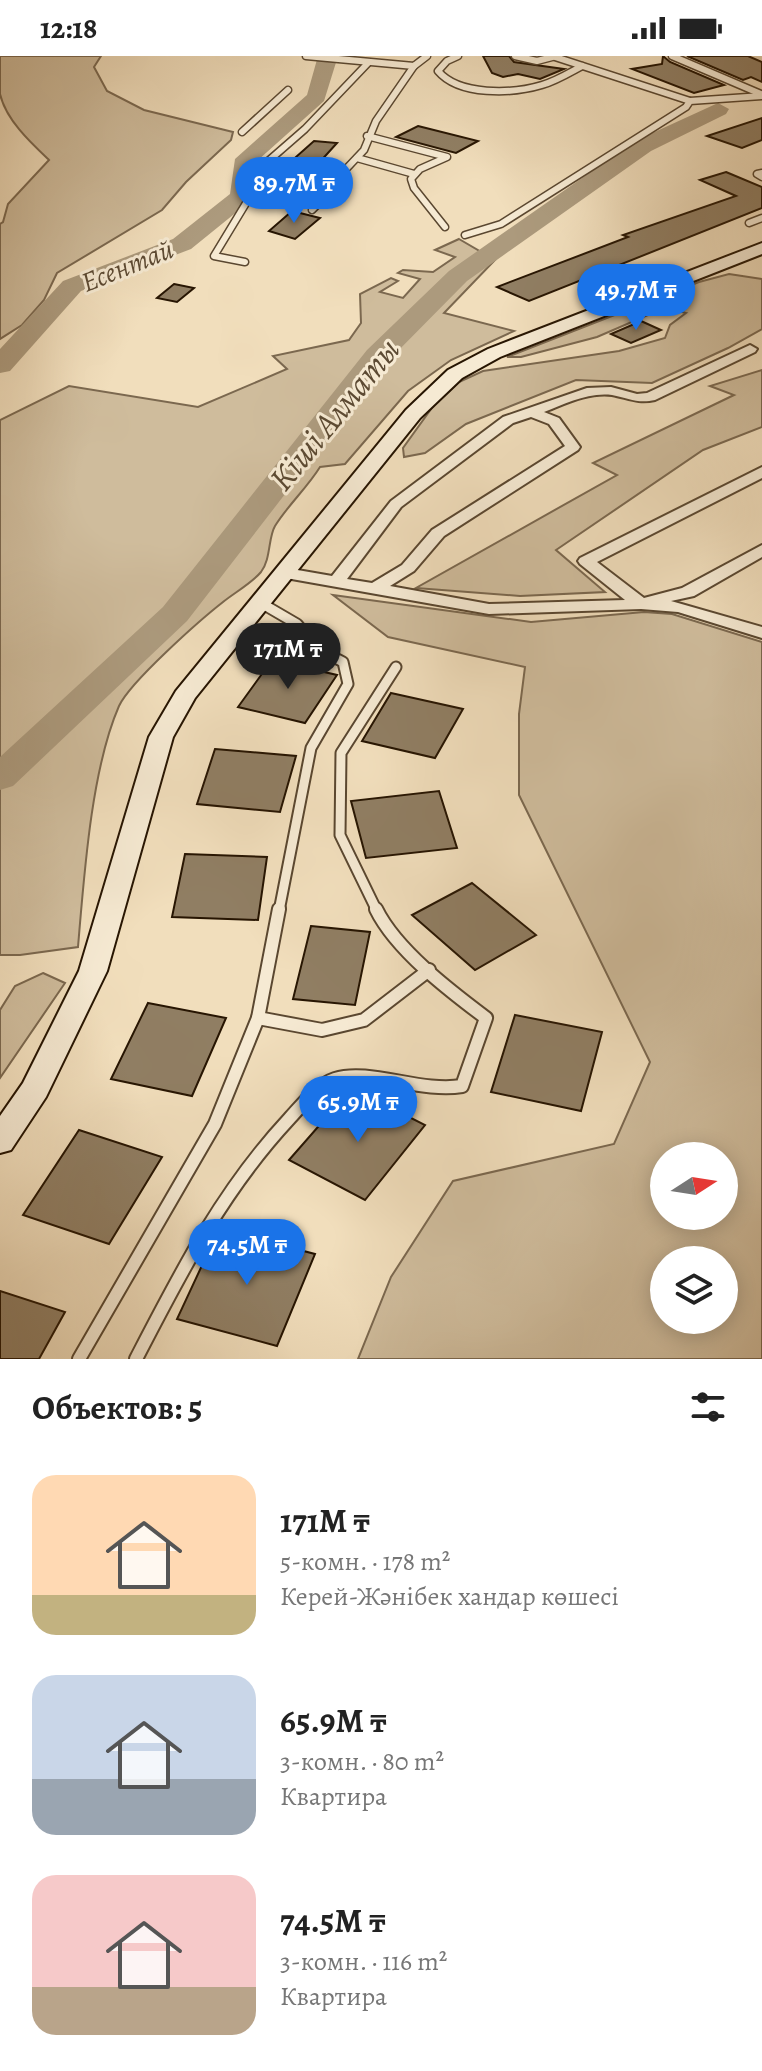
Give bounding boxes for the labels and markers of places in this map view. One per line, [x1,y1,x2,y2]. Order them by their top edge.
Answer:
pin: 89.7M ₸ [220,157,368,225]
pin: 49.7M ₸ [562,264,710,332]
pin: 171M ₸ [223,623,353,691]
pin: 65.9M ₸ [284,1076,432,1144]
pin: 74.5M ₸ [173,1219,321,1287]

